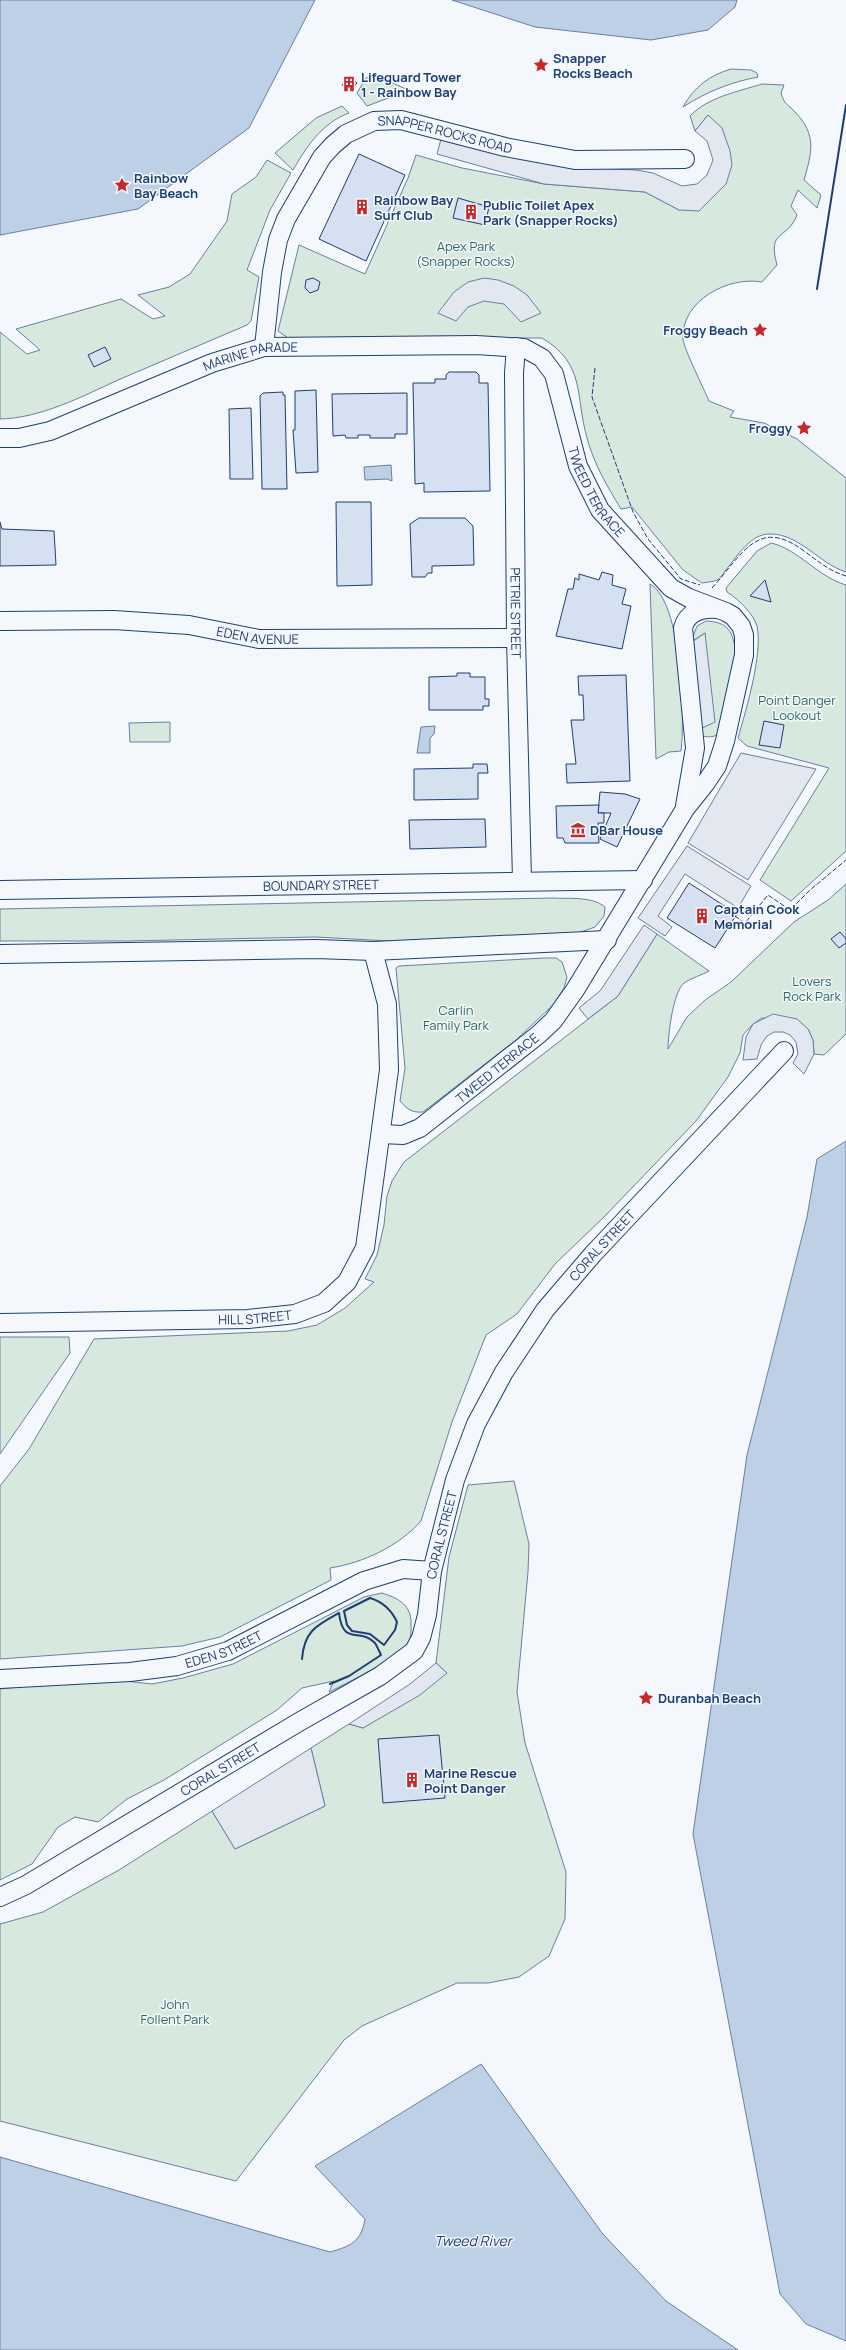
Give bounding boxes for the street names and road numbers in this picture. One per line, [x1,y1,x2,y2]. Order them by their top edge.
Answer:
street label: SNAPPER ROCKS ROAD [377,111,514,157]
street label: MARINE PARADE [200,338,298,375]
street label: TWEED TERRACE [564,445,629,541]
street label: PETRIE STREET [506,567,526,659]
street label: EDEN AVENUE [215,622,299,648]
street label: BOUNDARY STREET [263,875,379,895]
street label: TWEED TERRACE [452,1029,542,1107]
street label: CORAL STREET [565,1206,639,1285]
street label: HILL STREET [218,1305,293,1328]
street label: CORAL STREET [422,1489,461,1580]
street label: EDEN STREET [183,1626,265,1672]
street label: CORAL STREET [177,1738,264,1800]

